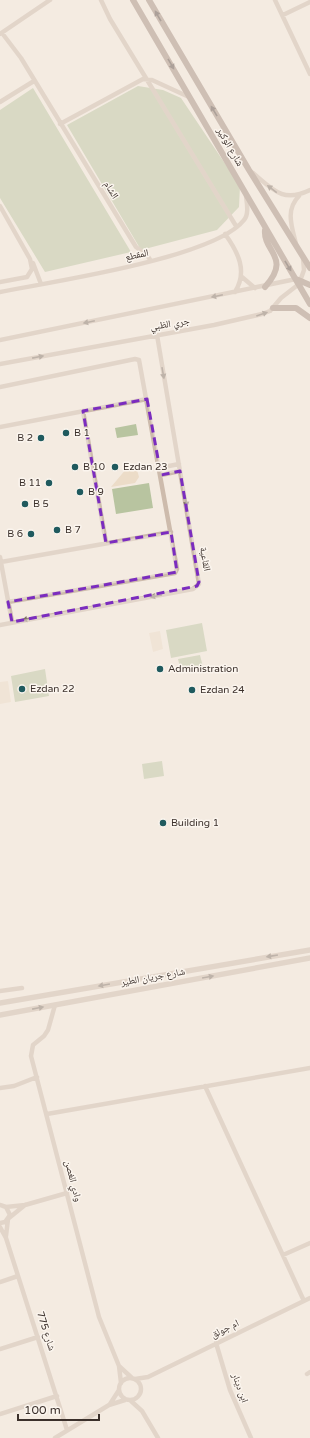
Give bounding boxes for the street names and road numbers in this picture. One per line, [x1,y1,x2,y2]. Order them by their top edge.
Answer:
street label: شارع الوكير [214,125,246,169]
street label: الشام [100,179,121,202]
street label: المقطع [124,247,150,263]
street label: جري الظبي [149,315,191,335]
street label: القاعية [197,546,213,572]
street label: شارع جريان الطير [119,965,186,989]
street label: وادي الغصن [60,1159,84,1204]
street label: شارع 775 [34,1310,58,1352]
street label: ام جولق [209,1317,241,1342]
street label: ابن دينار [229,1371,251,1404]

